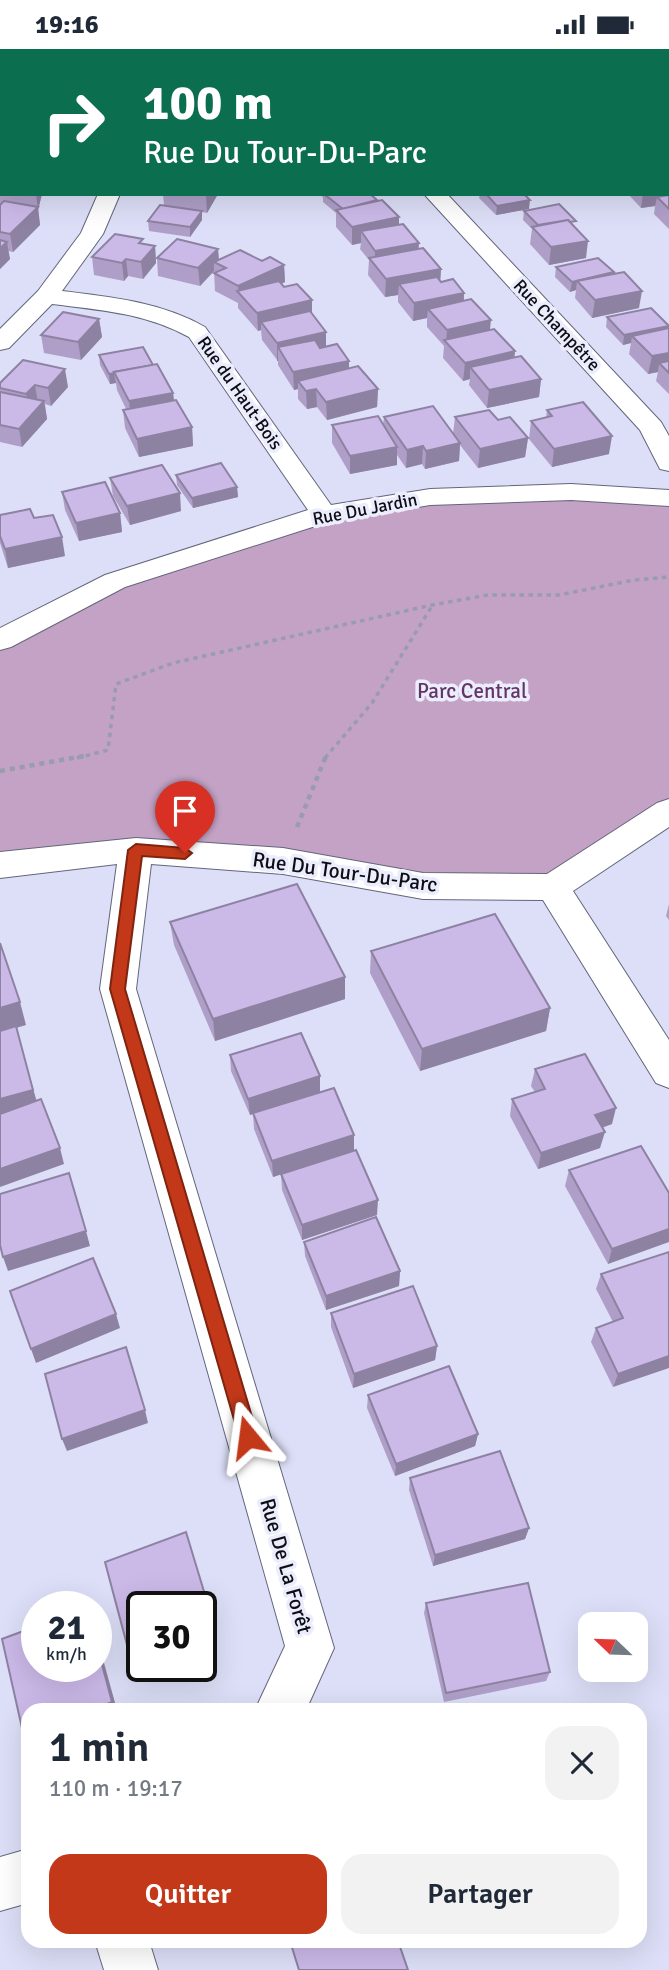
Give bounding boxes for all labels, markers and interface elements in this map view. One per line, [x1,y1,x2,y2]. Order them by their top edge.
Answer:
text: 19:16 [35,9,99,41]
text: 100 m [143,73,273,133]
icon: right [28,77,119,168]
text: Rue Du Tour-Du-Parc [143,133,427,172]
street label: Rue Champêtre [509,275,605,375]
street label: Rue du Haut-Bois [193,332,287,454]
street label: Rue Du Jardin [311,488,419,530]
park label: Parc Central [417,678,527,704]
pin [155,781,215,853]
icon: arrive [166,792,204,830]
street label: Rue Du Tour-Du-Parc [251,846,439,898]
position arrow [211,1400,285,1474]
street label: Rue De La Forêt [254,1495,318,1637]
speed limit sign: 30 [126,1591,217,1682]
text: 21 [48,1606,85,1649]
north arrow [578,1612,648,1682]
map controls [578,1612,648,1682]
text: km/h [46,1643,87,1665]
text: 1 min [49,1722,150,1773]
button: close [545,1726,619,1800]
text: 110 m · 19:17 [49,1774,183,1803]
button: Quitter [49,1854,327,1934]
button: Partager [341,1854,619,1934]

